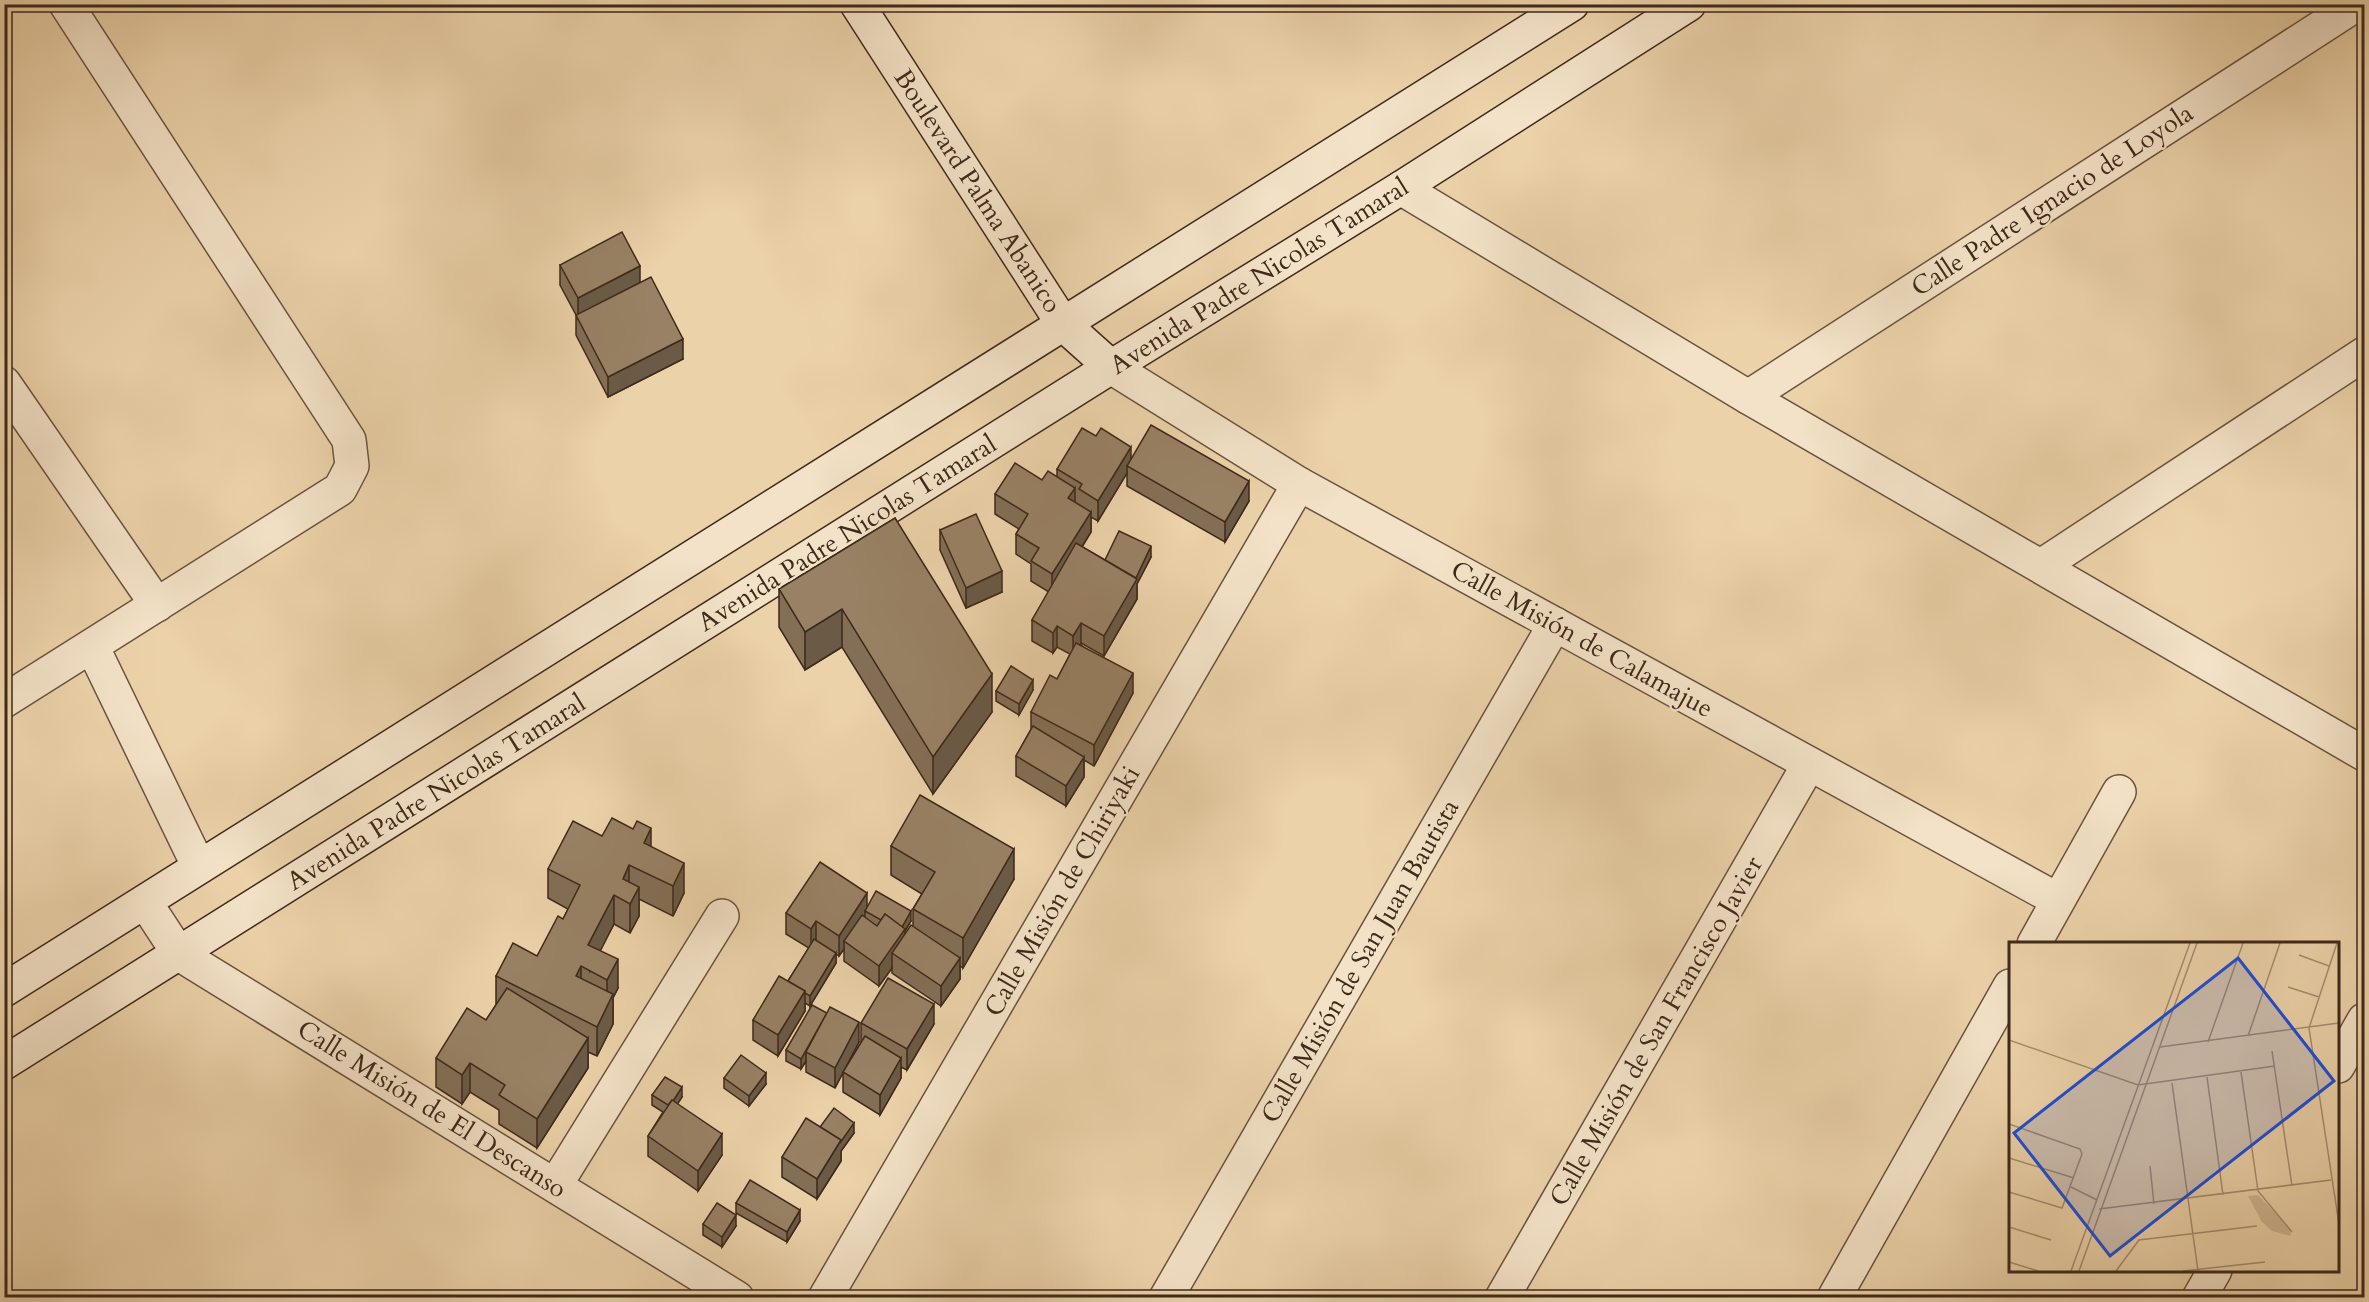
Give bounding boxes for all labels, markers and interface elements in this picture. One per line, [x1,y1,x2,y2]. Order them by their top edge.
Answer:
street label: Boulevard Palma Abanico [886,62,1070,320]
street label: Calle Padre Ignacio de Loyola [1904,96,2200,304]
street label: Avenida Padre Nicolas Tamaral [1103,169,1415,383]
street label: Avenida Padre Nicolas Tamaral [691,426,1003,640]
street label: Calle Misión de Calamajue [1445,552,1719,726]
street label: Avenida Padre Nicolas Tamaral [280,685,592,899]
street label: Calle Misión de Chiriyaki [976,759,1148,1023]
street label: Calle Misión de San Juan Bautista [1253,793,1467,1129]
street label: Calle Misión de San Francisco Javier [1541,849,1771,1212]
inset map [2009,942,2339,1272]
street label: Calle Misión de El Descanso [291,1012,573,1206]

